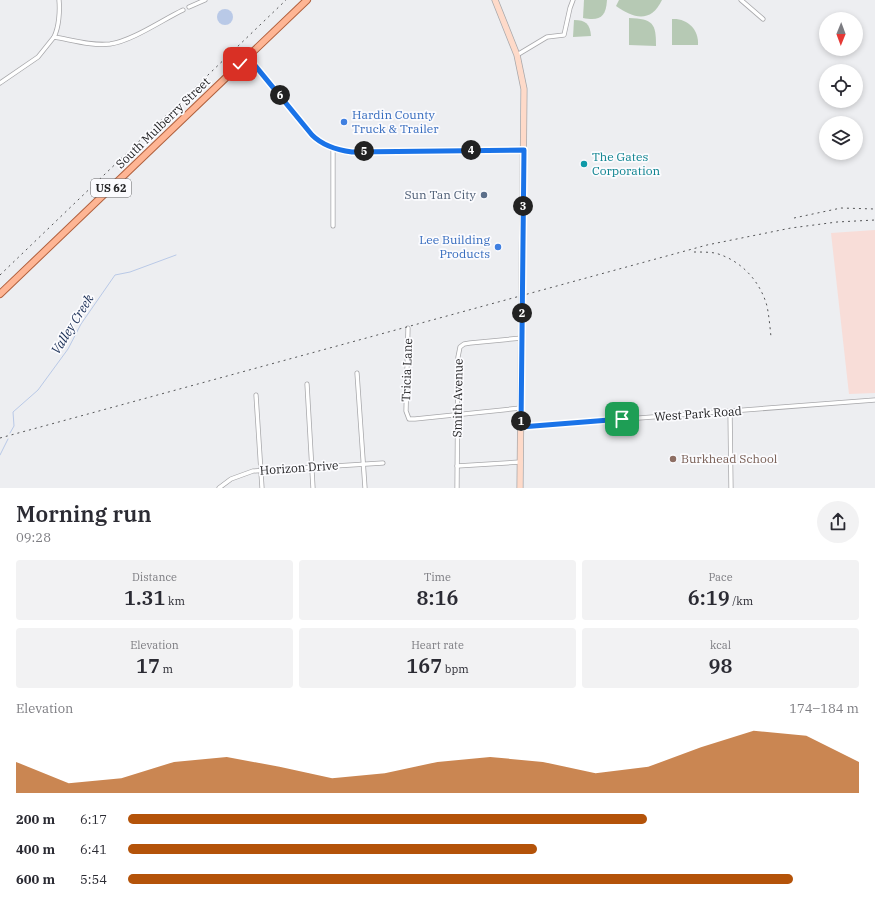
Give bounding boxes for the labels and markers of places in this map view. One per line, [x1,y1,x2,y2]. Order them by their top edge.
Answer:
pin [223,47,257,81]
pin: 6 [270,85,290,105]
place label: Hardin County Truck & Trailer [352,107,439,136]
marker: Hardin County Truck & Trailer [339,117,349,127]
pin: 4 [461,140,481,160]
pin: 5 [354,141,374,161]
place label: The Gates Corporation [592,149,661,178]
marker: The Gates Corporation [579,159,589,169]
place label: Sun Tan City [405,187,477,202]
marker: Sun Tan City [479,190,489,200]
pin: 3 [513,196,533,216]
place label: Lee Building Products [419,232,490,261]
marker: Lee Building Products [493,242,503,252]
pin: 2 [512,303,532,323]
pin [605,402,639,436]
pin: 1 [511,411,531,431]
place label: Burkhead School [681,451,778,466]
marker: Burkhead School [668,454,678,464]

